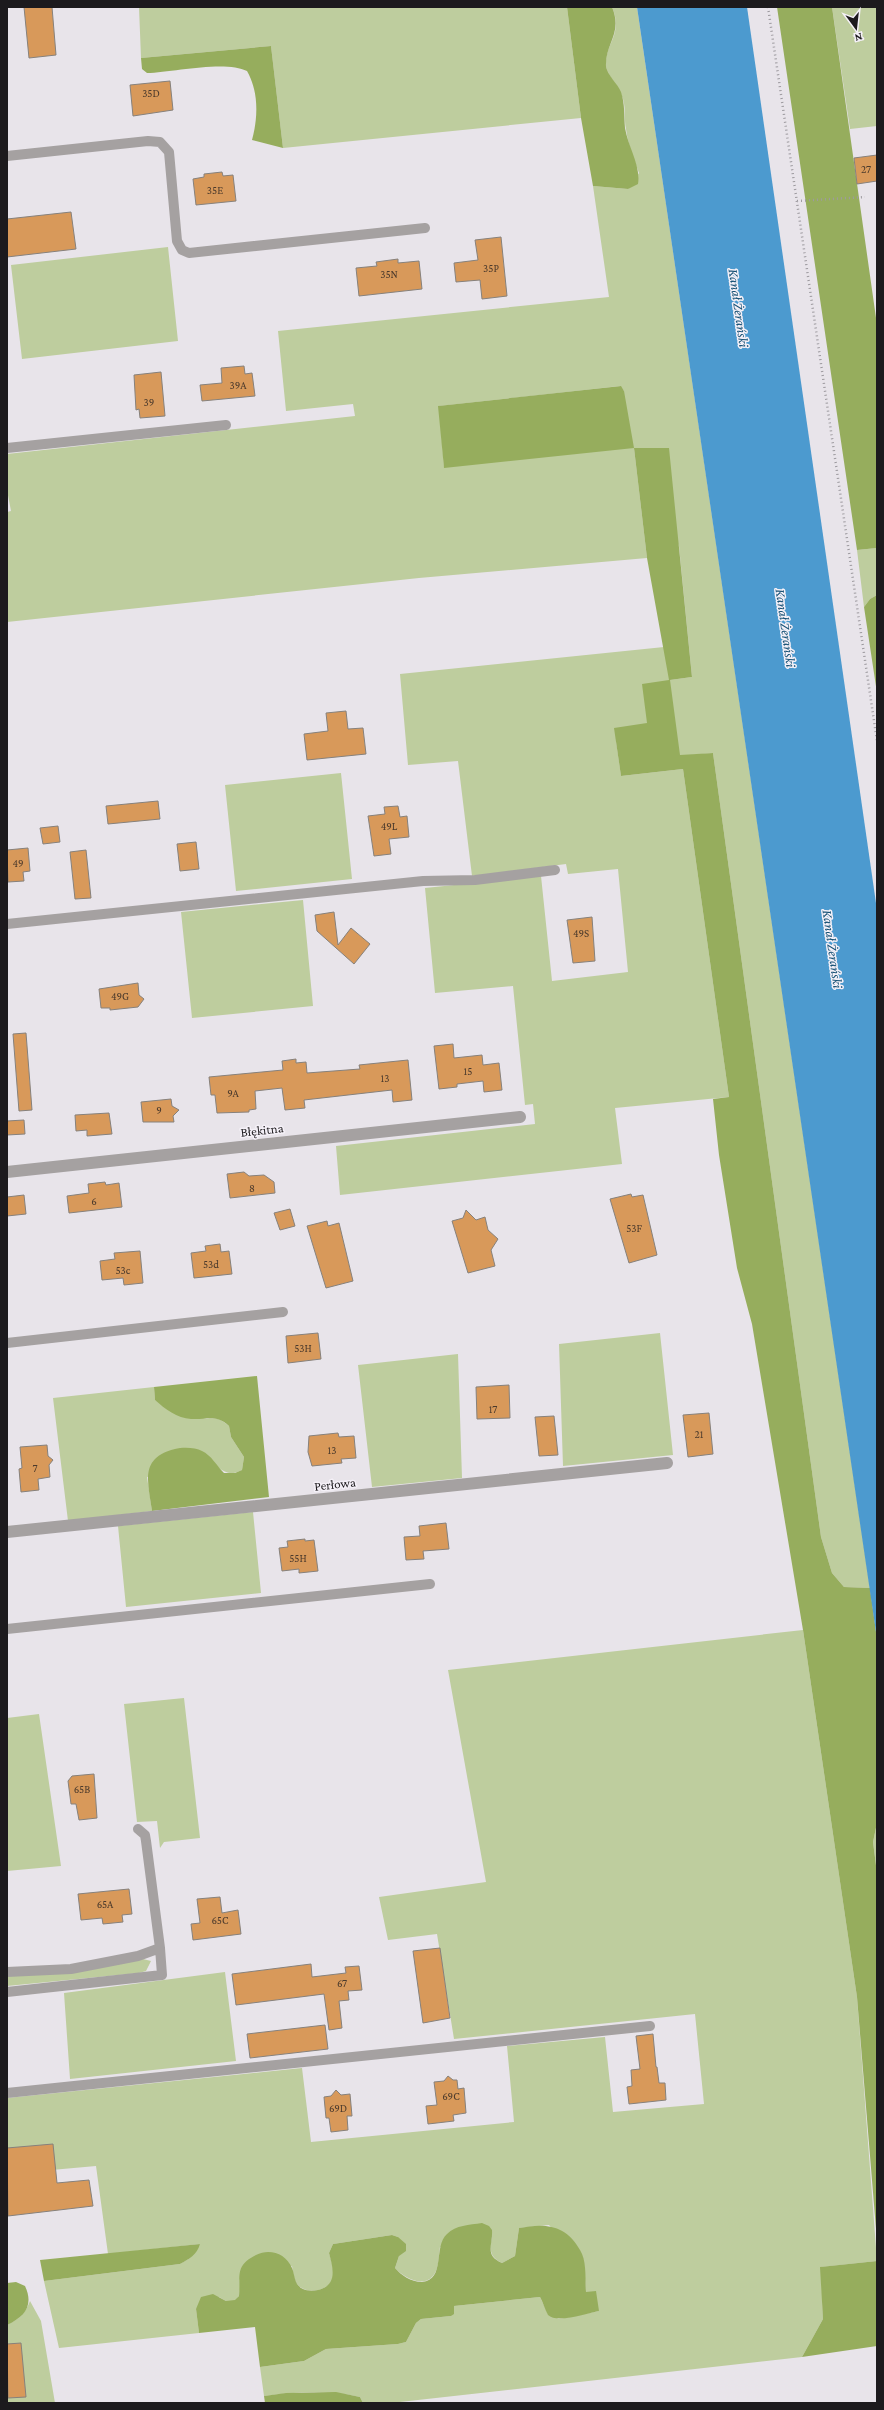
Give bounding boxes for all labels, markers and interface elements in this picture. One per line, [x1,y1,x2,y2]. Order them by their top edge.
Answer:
north arrow [836,8,876,48]
text: N [853,31,864,45]
house number: 35D [142,87,160,99]
house number: 27 [861,163,871,175]
house number: 35E [207,184,223,196]
house number: 35P [483,262,499,274]
house number: 35N [380,268,398,280]
water label: Kanał Żerański [726,268,752,349]
house number: 39A [230,379,247,391]
house number: 39 [144,396,154,408]
water label: Kanał Żerański [773,588,799,669]
house number: 49L [381,820,398,832]
house number: 49 [12,857,24,869]
water label: Kanał Żerański [820,909,846,990]
house number: 49S [573,927,589,939]
house number: 49G [111,990,129,1002]
house number: 15 [464,1065,472,1077]
house number: 13 [381,1072,389,1084]
house number: 9A [227,1087,240,1099]
house number: 9 [156,1104,162,1116]
street label: Błękitna [240,1120,284,1140]
house number: 8 [249,1182,255,1194]
house number: 6 [91,1195,97,1207]
house number: 53F [626,1222,642,1234]
house number: 53d [203,1258,219,1270]
house number: 53c [116,1264,131,1276]
house number: 53H [294,1342,312,1354]
house number: 17 [489,1403,497,1415]
house number: 21 [695,1428,704,1440]
house number: 13 [328,1444,336,1456]
house number: 7 [32,1462,38,1474]
street label: Perłowa [313,1474,357,1494]
house number: 55H [289,1552,307,1564]
house number: 65B [74,1783,90,1795]
house number: 65A [97,1898,114,1910]
house number: 65C [211,1914,229,1926]
house number: 67 [337,1977,347,1989]
house number: 69C [442,2090,460,2102]
house number: 69D [329,2102,347,2114]

